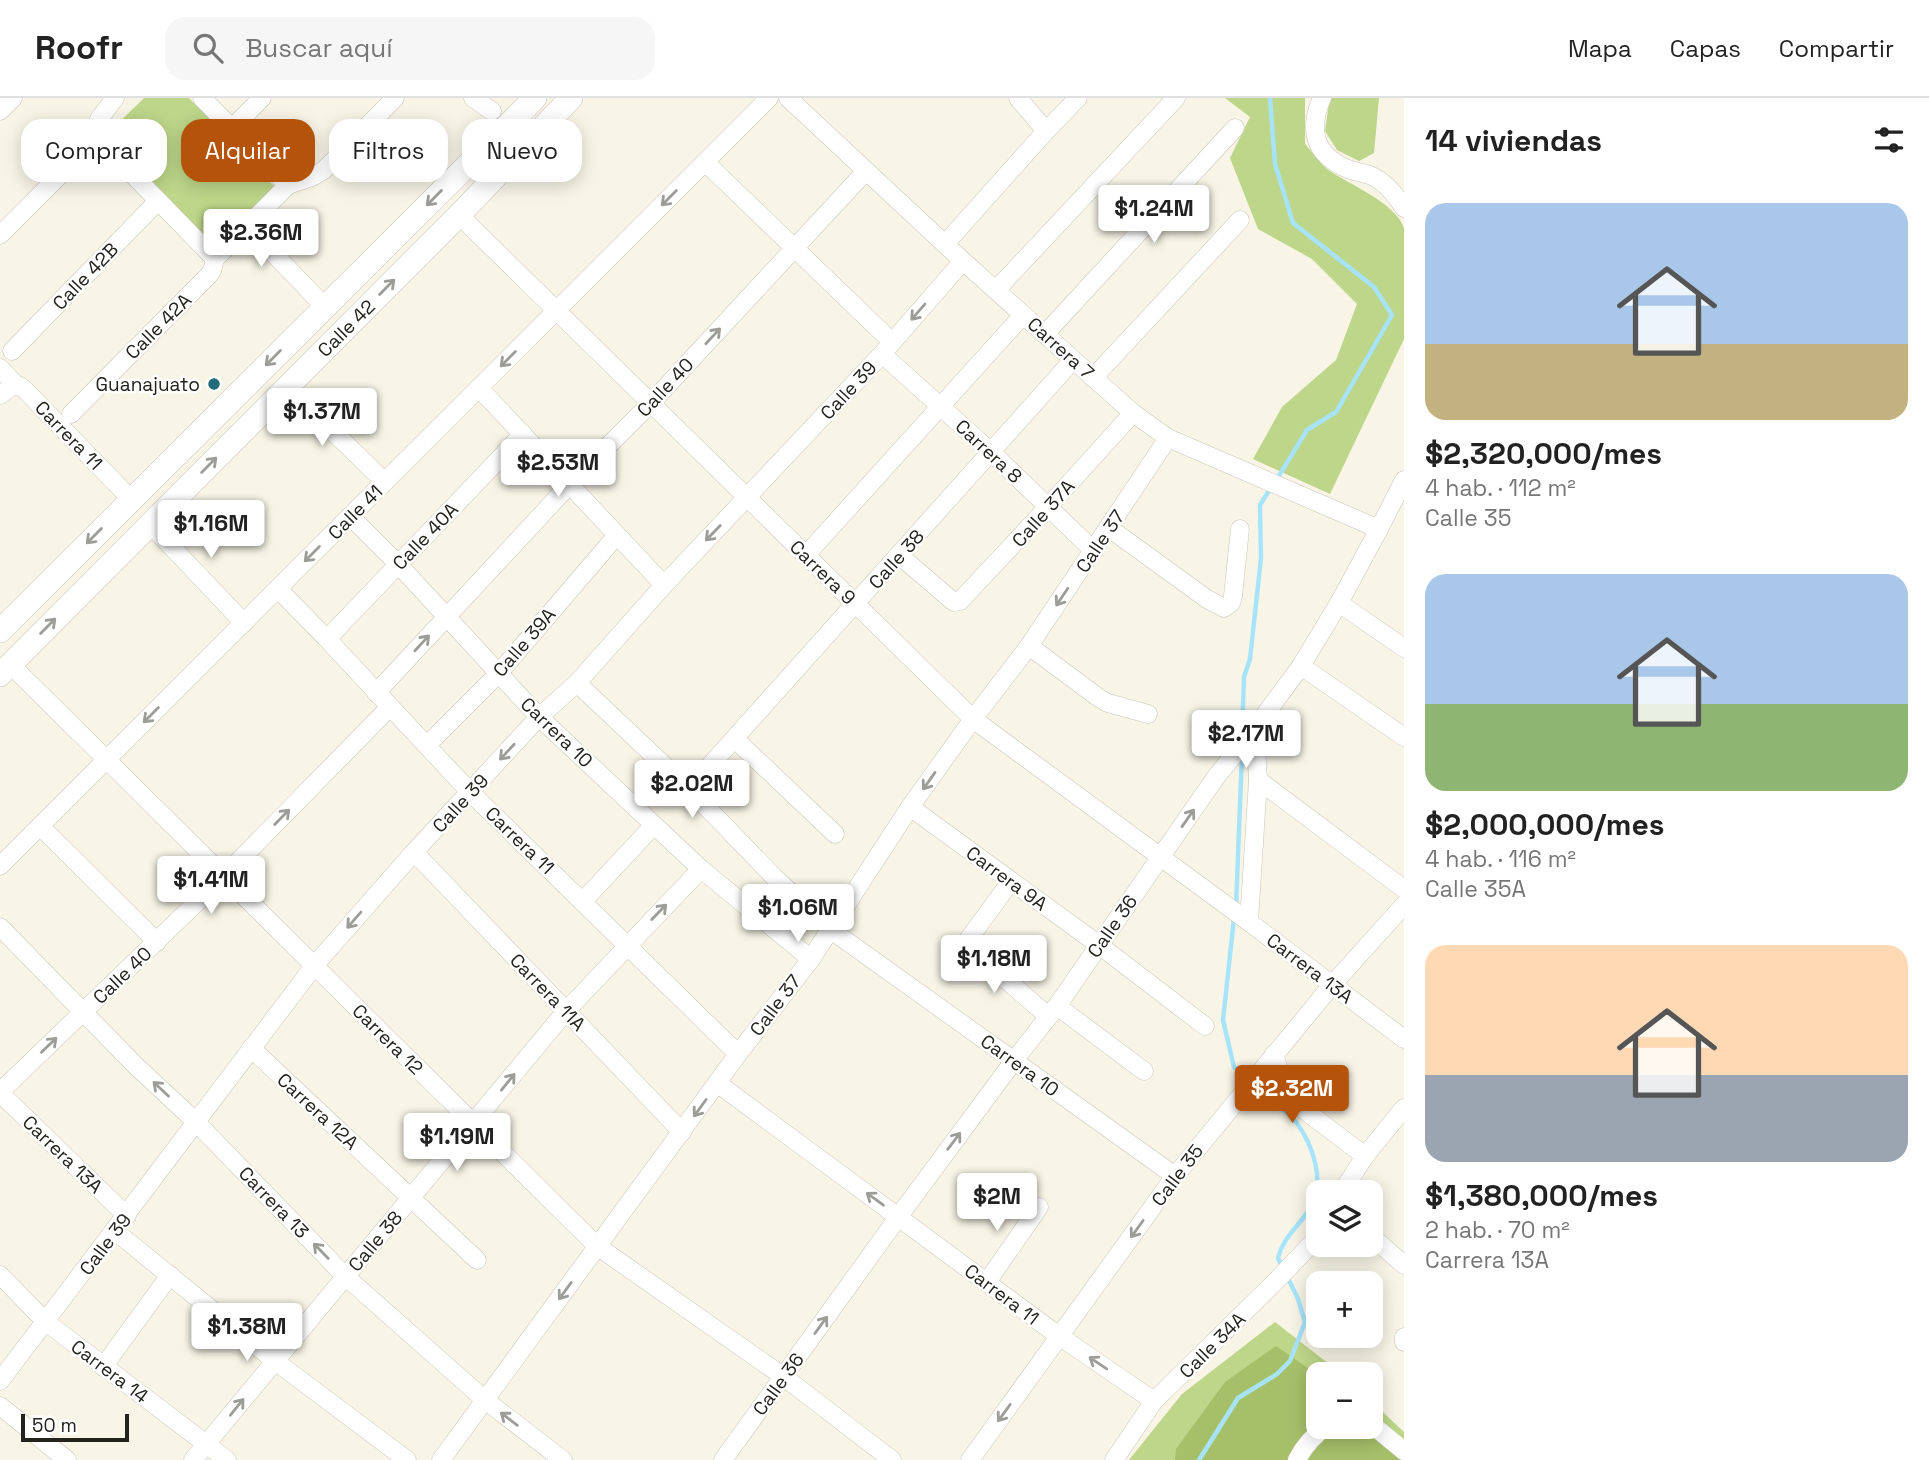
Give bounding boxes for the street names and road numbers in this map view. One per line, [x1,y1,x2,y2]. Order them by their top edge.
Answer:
street label: Calle 42B [47,237,124,315]
street label: Calle 42A [120,288,197,365]
street label: Calle 42 [312,294,381,363]
street label: Carrera 7 [1022,312,1100,385]
street label: Calle 40 [631,352,699,422]
street label: Calle 39 [815,356,882,425]
street label: Carrera 11 [29,395,108,475]
street label: Carrera 8 [950,414,1027,489]
street label: Calle 37A [1006,474,1080,552]
street label: Calle 41 [323,480,388,545]
street label: Calle 40A [387,497,464,575]
street label: Calle 37 [1070,505,1131,578]
street label: Calle 38 [863,524,930,594]
street label: Carrera 9 [784,535,861,610]
street label: Calle 39A [488,603,561,682]
street label: Carrera 10 [515,692,598,773]
street label: Calle 39 [427,769,494,838]
street label: Carrera 11 [480,801,560,880]
street label: Carrera 9A [961,840,1052,916]
street label: Calle 36 [1082,890,1143,963]
street label: Carrera 13A [1261,928,1358,1009]
street label: Calle 40 [88,941,157,1010]
street label: Carrera 11A [504,948,591,1037]
street label: Calle 37 [744,969,807,1041]
street label: Carrera 12 [347,999,428,1080]
street label: Carrera 10 [975,1029,1064,1102]
street label: Carrera 12A [272,1067,364,1155]
street label: Carrera 13A [17,1110,108,1199]
street label: Calle 35 [1146,1139,1209,1211]
street label: Carrera 13 [233,1161,314,1244]
street label: Calle 38 [343,1206,408,1277]
street label: Calle 39 [74,1208,137,1280]
street label: Carrera 11 [959,1258,1044,1331]
street label: Calle 34A [1174,1307,1251,1384]
street label: Carrera 14 [66,1334,154,1409]
street label: Calle 36 [747,1348,810,1421]

